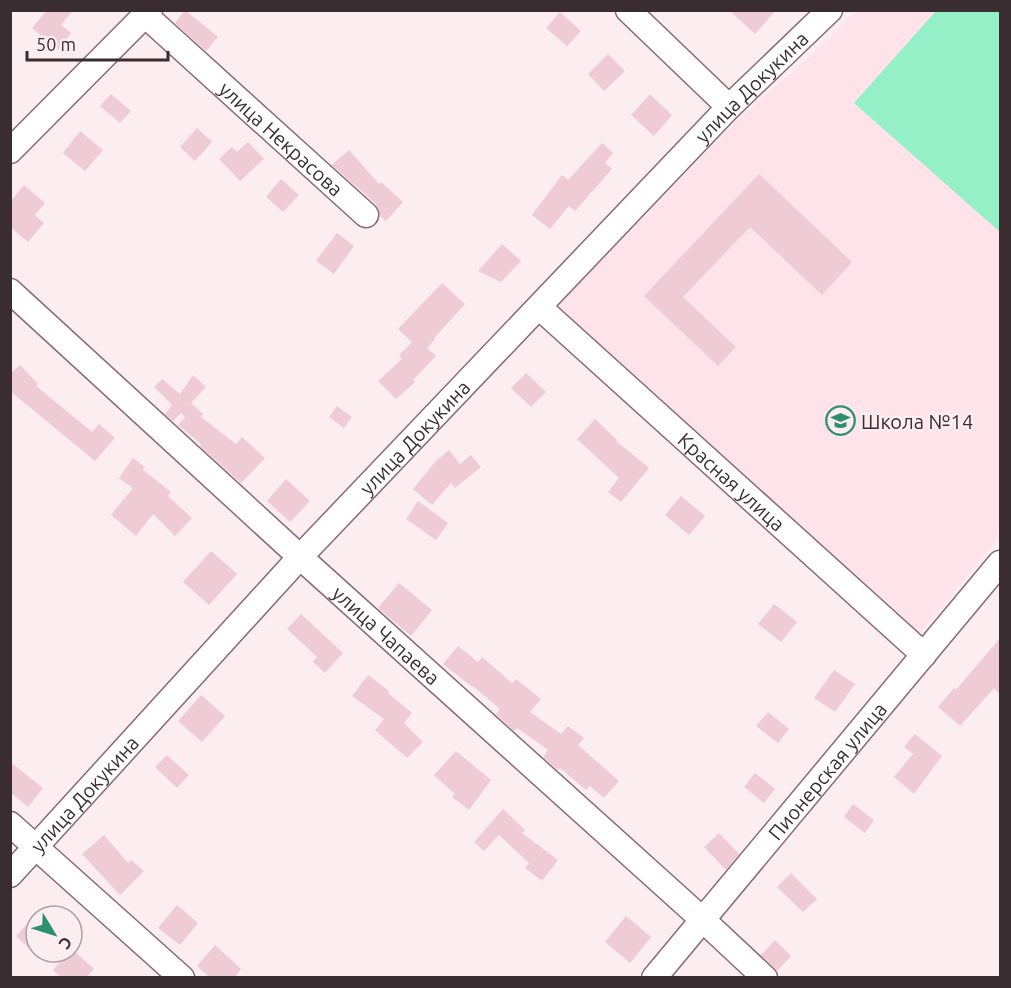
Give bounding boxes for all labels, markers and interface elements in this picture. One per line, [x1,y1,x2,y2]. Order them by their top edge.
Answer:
scale bar [27,24,168,62]
street label: улица Докукина [690,26,812,147]
text: 50 m [36,34,76,54]
street label: улица Некрасова [215,77,348,200]
street label: улица Докукина [354,375,474,499]
school or university icon: Школа №14 [824,405,856,437]
place label: Школа №14 [861,410,973,433]
street label: Красная улица [674,427,790,535]
street label: улица Чапаева [328,581,445,689]
street label: Пионерская улица [763,697,891,844]
street label: улица Докукина [25,731,143,857]
north arrow [24,904,84,964]
text: С [56,934,76,953]

